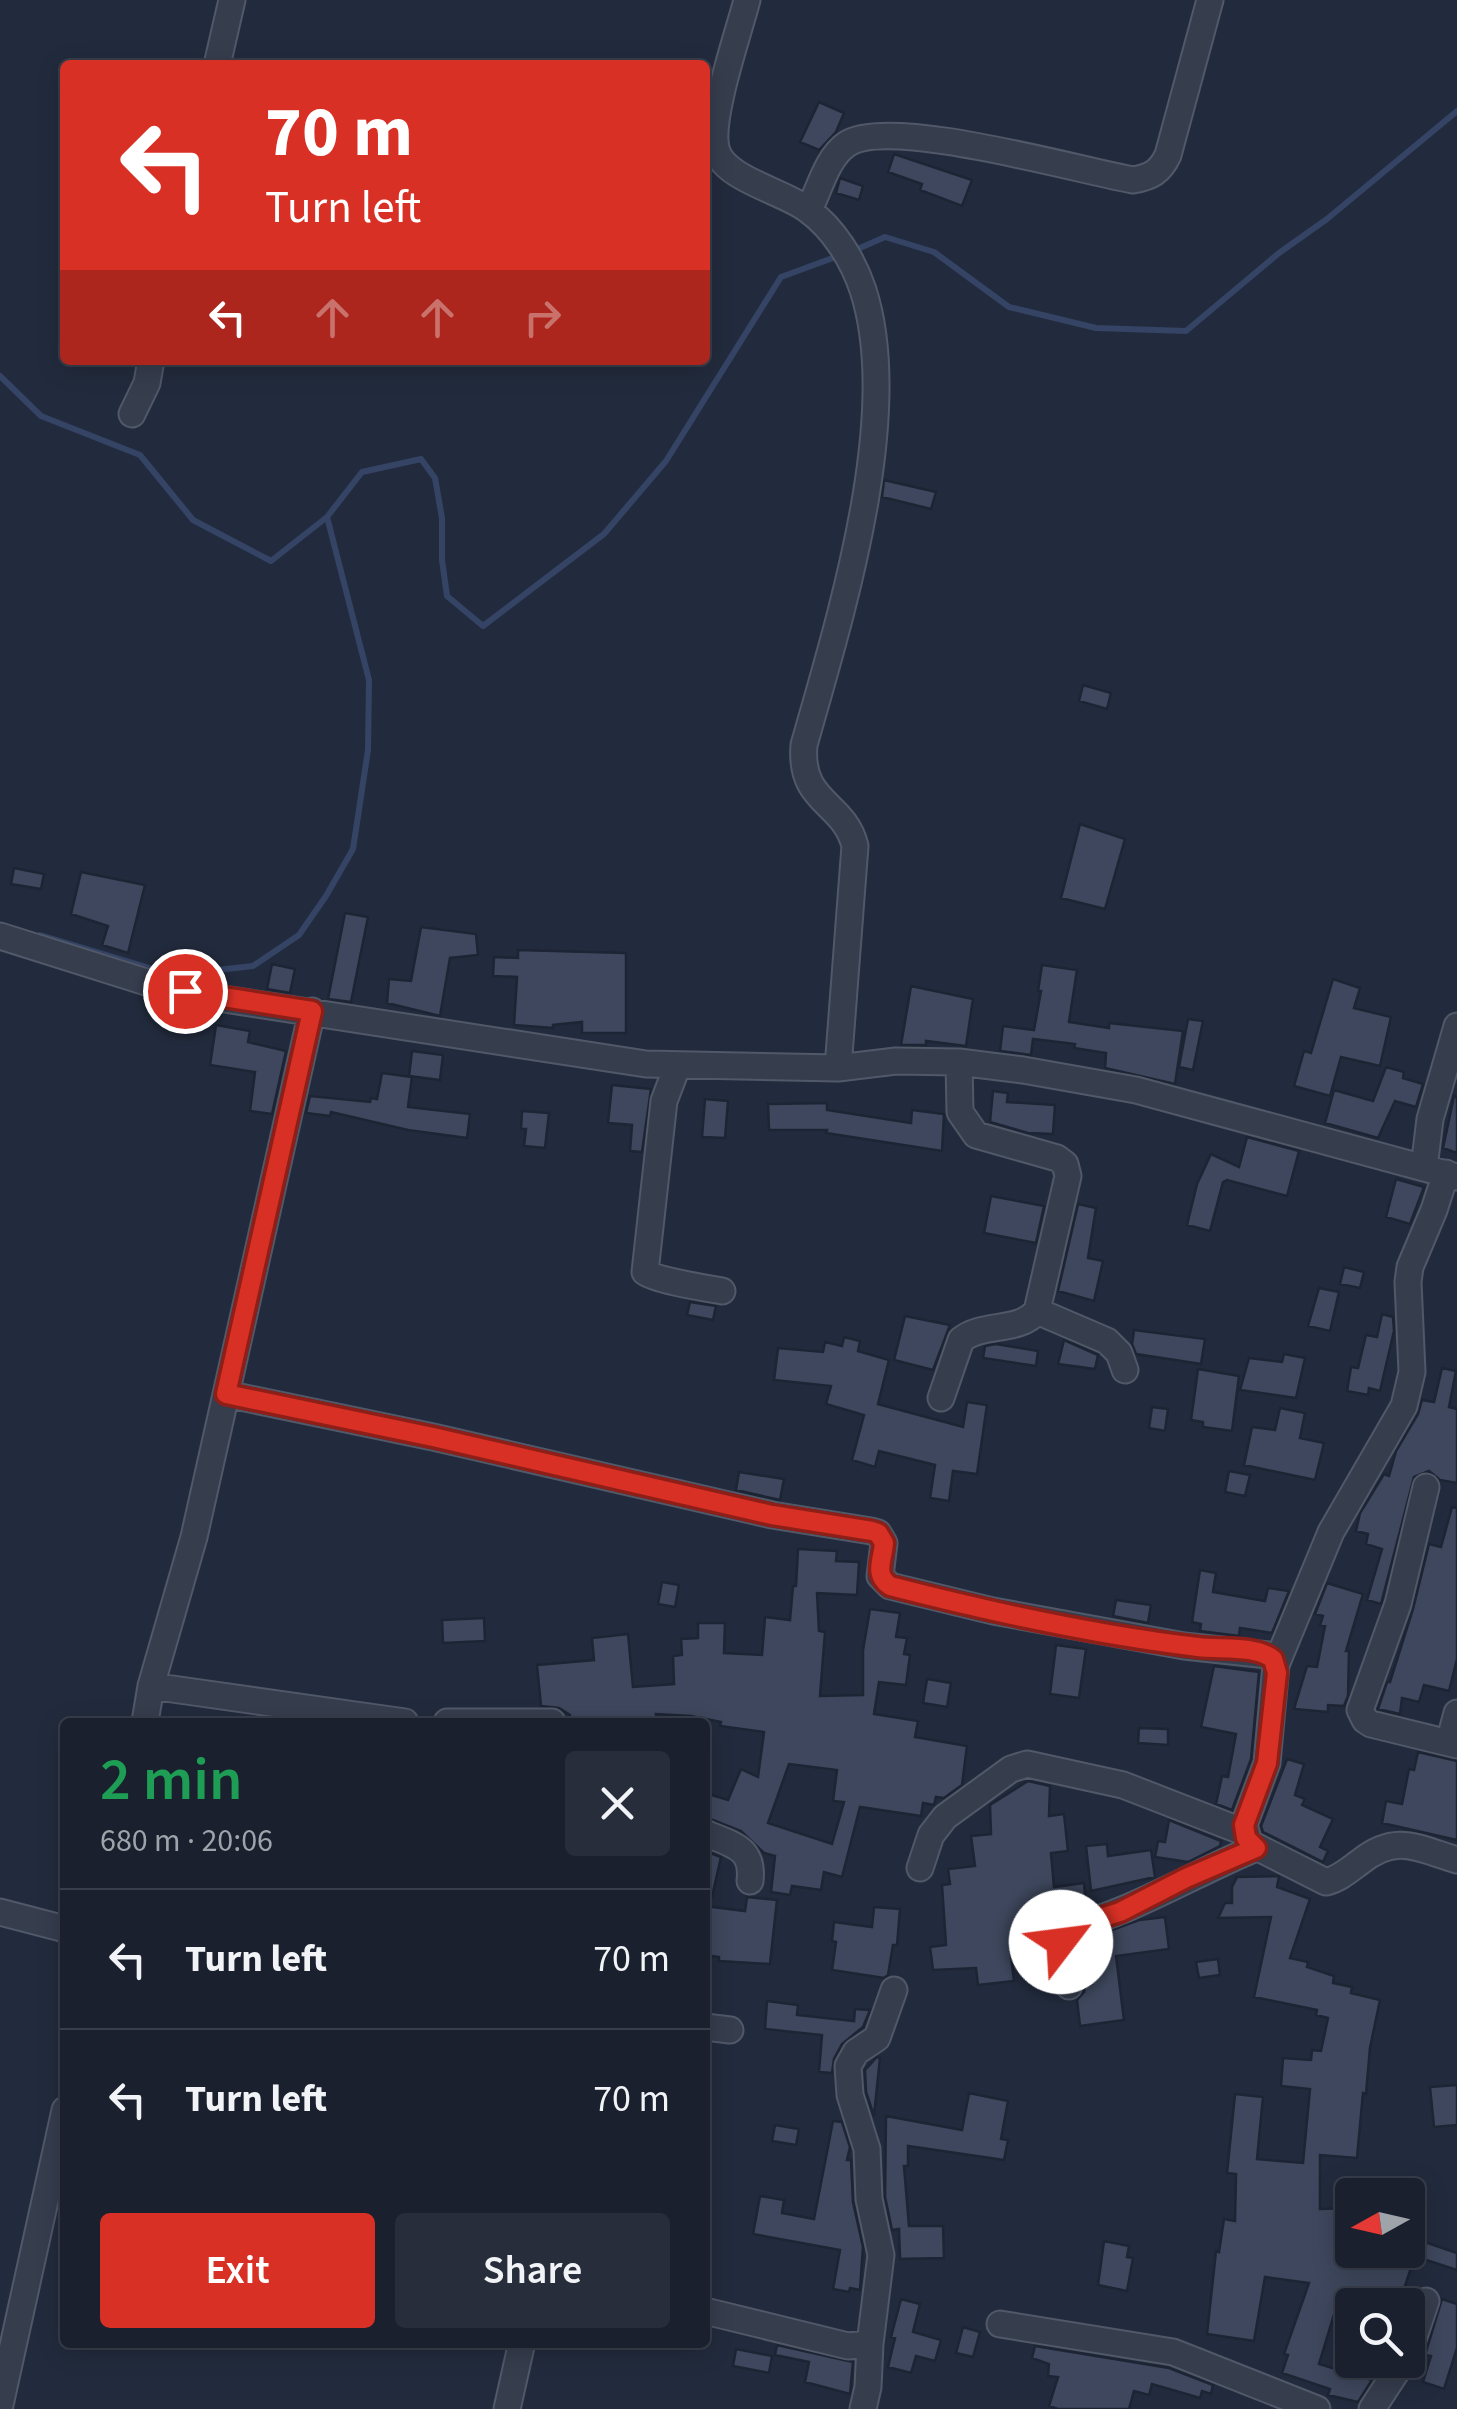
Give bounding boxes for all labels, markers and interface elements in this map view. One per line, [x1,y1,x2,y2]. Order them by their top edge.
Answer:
text: 70 m [265,83,413,183]
icon: left [100,100,230,230]
text: Turn left [265,176,421,240]
icon: left [200,290,255,345]
icon: ahead [305,290,360,345]
icon: ahead [410,290,465,345]
icon: right [515,290,570,345]
pin [143,949,228,1034]
icon: arrive [158,964,213,1019]
text: 2 min [100,1738,243,1823]
button: close [565,1751,670,1856]
text: 680 m · 20:06 [100,1818,273,1864]
position arrow [1009,1890,1113,1994]
icon: left [100,1932,155,1987]
text: Turn left [185,1932,327,1986]
text: 70 m [593,1932,670,1986]
icon: left [100,2072,155,2127]
text: Turn left [185,2072,327,2126]
text: 70 m [593,2072,670,2126]
north arrow [1335,2178,1425,2268]
map controls [1335,2178,1425,2378]
button: Exit [100,2213,375,2328]
button: Share [395,2213,670,2328]
button: search [1335,2288,1425,2378]

